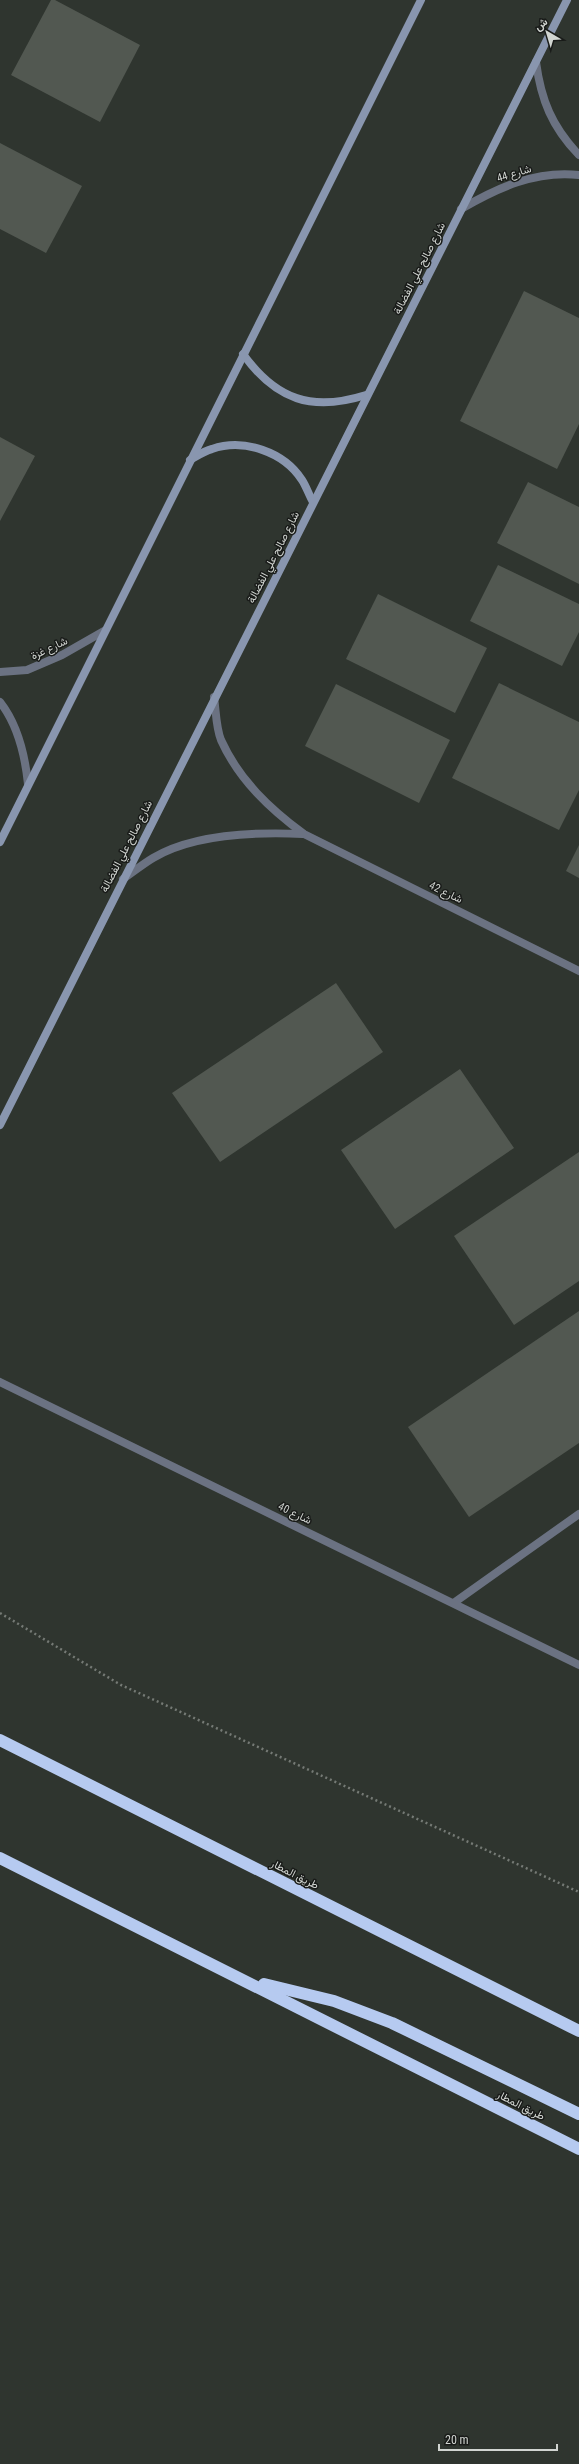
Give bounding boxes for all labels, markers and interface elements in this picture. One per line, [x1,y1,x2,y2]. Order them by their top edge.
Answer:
north arrow [527,12,567,52]
text: ش [532,15,550,34]
street label: شارع 44 [495,162,534,186]
street label: شارع صالح علي الفضالة [391,220,451,318]
street label: شارع صالح علي الفضالة [245,509,305,607]
street label: شارع غزة [29,634,70,663]
street label: شارع صالح علي الفضالة [98,798,158,896]
street label: شارع 42 [427,879,465,907]
street label: شارع 40 [276,1500,314,1528]
street label: طريق المطار [268,1856,321,1892]
street label: طريق المطار [494,2087,547,2123]
scale bar [439,2426,557,2452]
text: 20 m [445,2433,469,2447]

